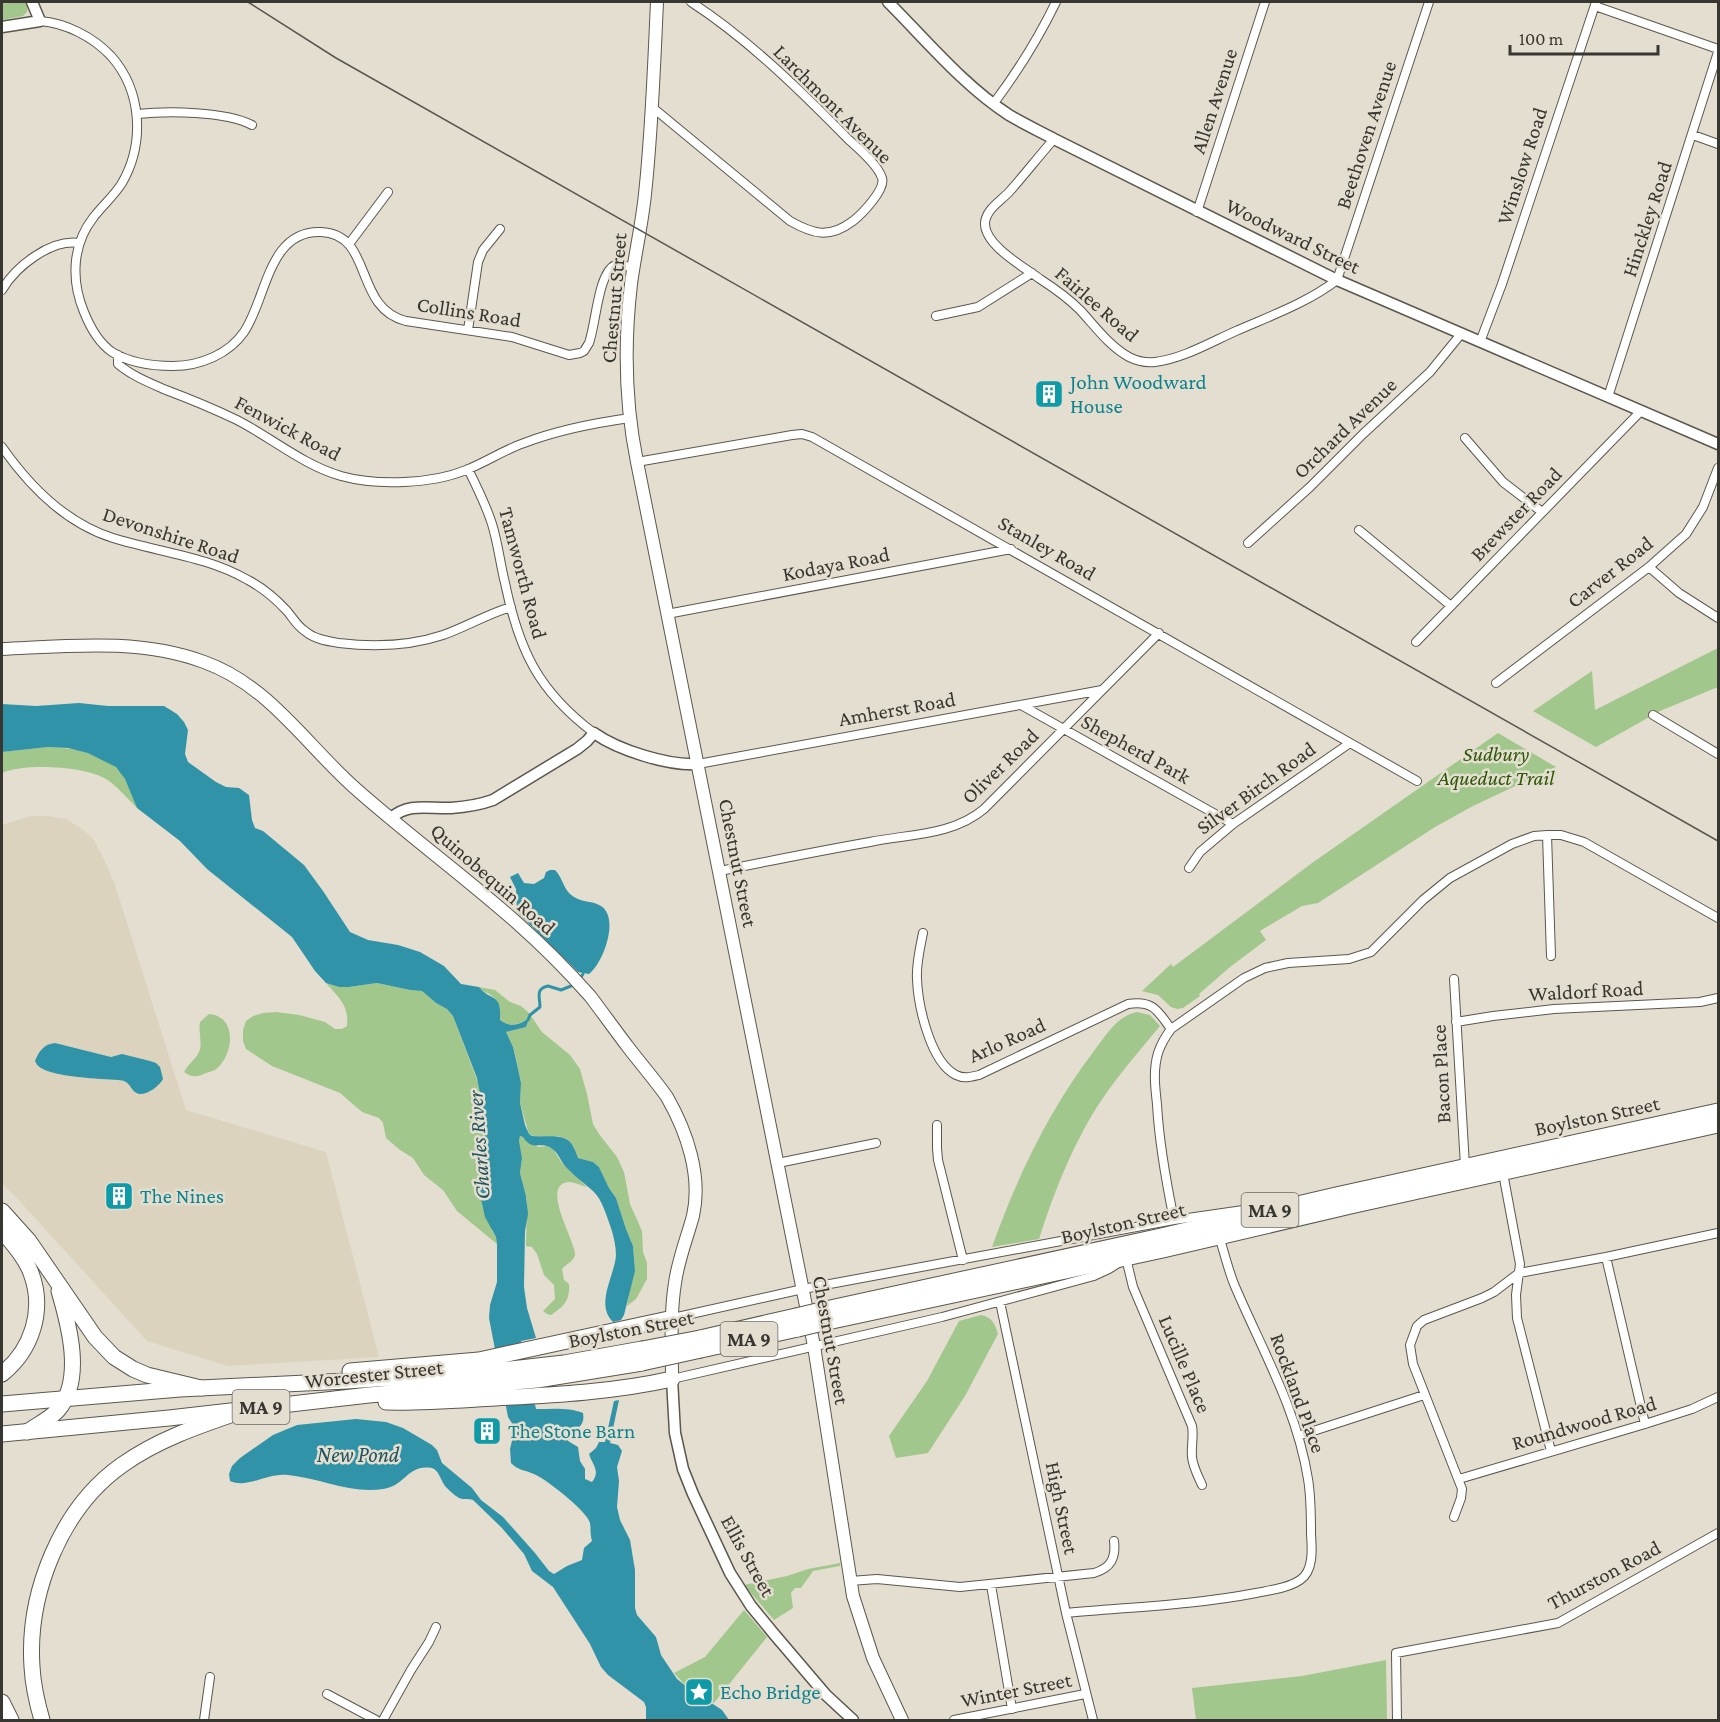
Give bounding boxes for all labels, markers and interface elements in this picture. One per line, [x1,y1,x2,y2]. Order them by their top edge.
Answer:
scale bar [1510,18,1658,56]
text: 100 m [1519,29,1564,49]
street label: Larchmont Avenue [768,39,898,169]
street label: Allen Avenue [1186,45,1242,157]
street label: Beethoven Avenue [1331,58,1401,212]
street label: Winslow Road [1492,104,1552,228]
street label: Hinckley Road [1617,158,1677,280]
street label: Woodward Street [1222,193,1365,279]
street label: Chestnut Street [596,231,632,364]
street label: Fairlee Road [1050,261,1144,347]
street label: Collins Road [415,292,523,332]
place label: John Woodward House [1068,370,1207,418]
street label: Orchard Avenue [1288,373,1402,483]
building icon: John Woodward House [1033,378,1065,410]
street label: Fenwick Road [231,390,345,466]
street label: Brewster Road [1465,462,1567,566]
street label: Devonshire Road [100,502,242,568]
street label: Tamworth Road [494,505,552,641]
street label: Stanley Road [994,510,1100,586]
street label: Carver Road [1562,531,1658,613]
street label: Kodaya Road [780,542,892,586]
street label: Amherst Road [837,687,957,731]
street label: Shepherd Park [1077,709,1195,789]
street label: Oliver Road [956,723,1044,809]
street label: Silver Birch Road [1192,737,1320,839]
park label: Sudbury Aqueduct Trail [1437,742,1555,790]
street label: Chestnut Street [714,797,762,930]
street label: Quinobequin Road [426,818,560,940]
street label: Waldorf Road [1528,976,1644,1006]
street label: Arlo Road [965,1012,1049,1068]
street label: Bacon Place [1426,1024,1456,1124]
water label: Charles River [462,1088,495,1200]
street label: Boylston Street [1532,1091,1663,1141]
building icon: The Nines [103,1180,135,1212]
place label: The Nines [140,1184,224,1208]
road number: MA 9 [1242,1193,1298,1227]
street label: Boylston Street [1058,1197,1189,1249]
street label: Chestnut Street [808,1274,854,1407]
street label: Boylston Street [566,1305,697,1353]
street label: Lucille Place [1154,1312,1216,1416]
road number: MA 9 [720,1322,777,1356]
street label: Rockland Place [1265,1330,1331,1456]
street label: Worcester Street [304,1355,445,1393]
road number: MA 9 [232,1390,290,1424]
street label: Roundwood Road [1509,1391,1659,1455]
building icon: The Stone Barn [471,1415,503,1447]
place label: The Stone Barn [508,1419,635,1443]
water label: New Pond [317,1442,400,1467]
street label: High Street [1041,1460,1084,1557]
street label: Ellis Street [716,1511,781,1602]
street label: Thurston Road [1543,1535,1665,1615]
street label: Winter Street [959,1667,1074,1713]
place icon: Echo Bridge [683,1676,715,1708]
place label: Echo Bridge [720,1680,820,1704]

